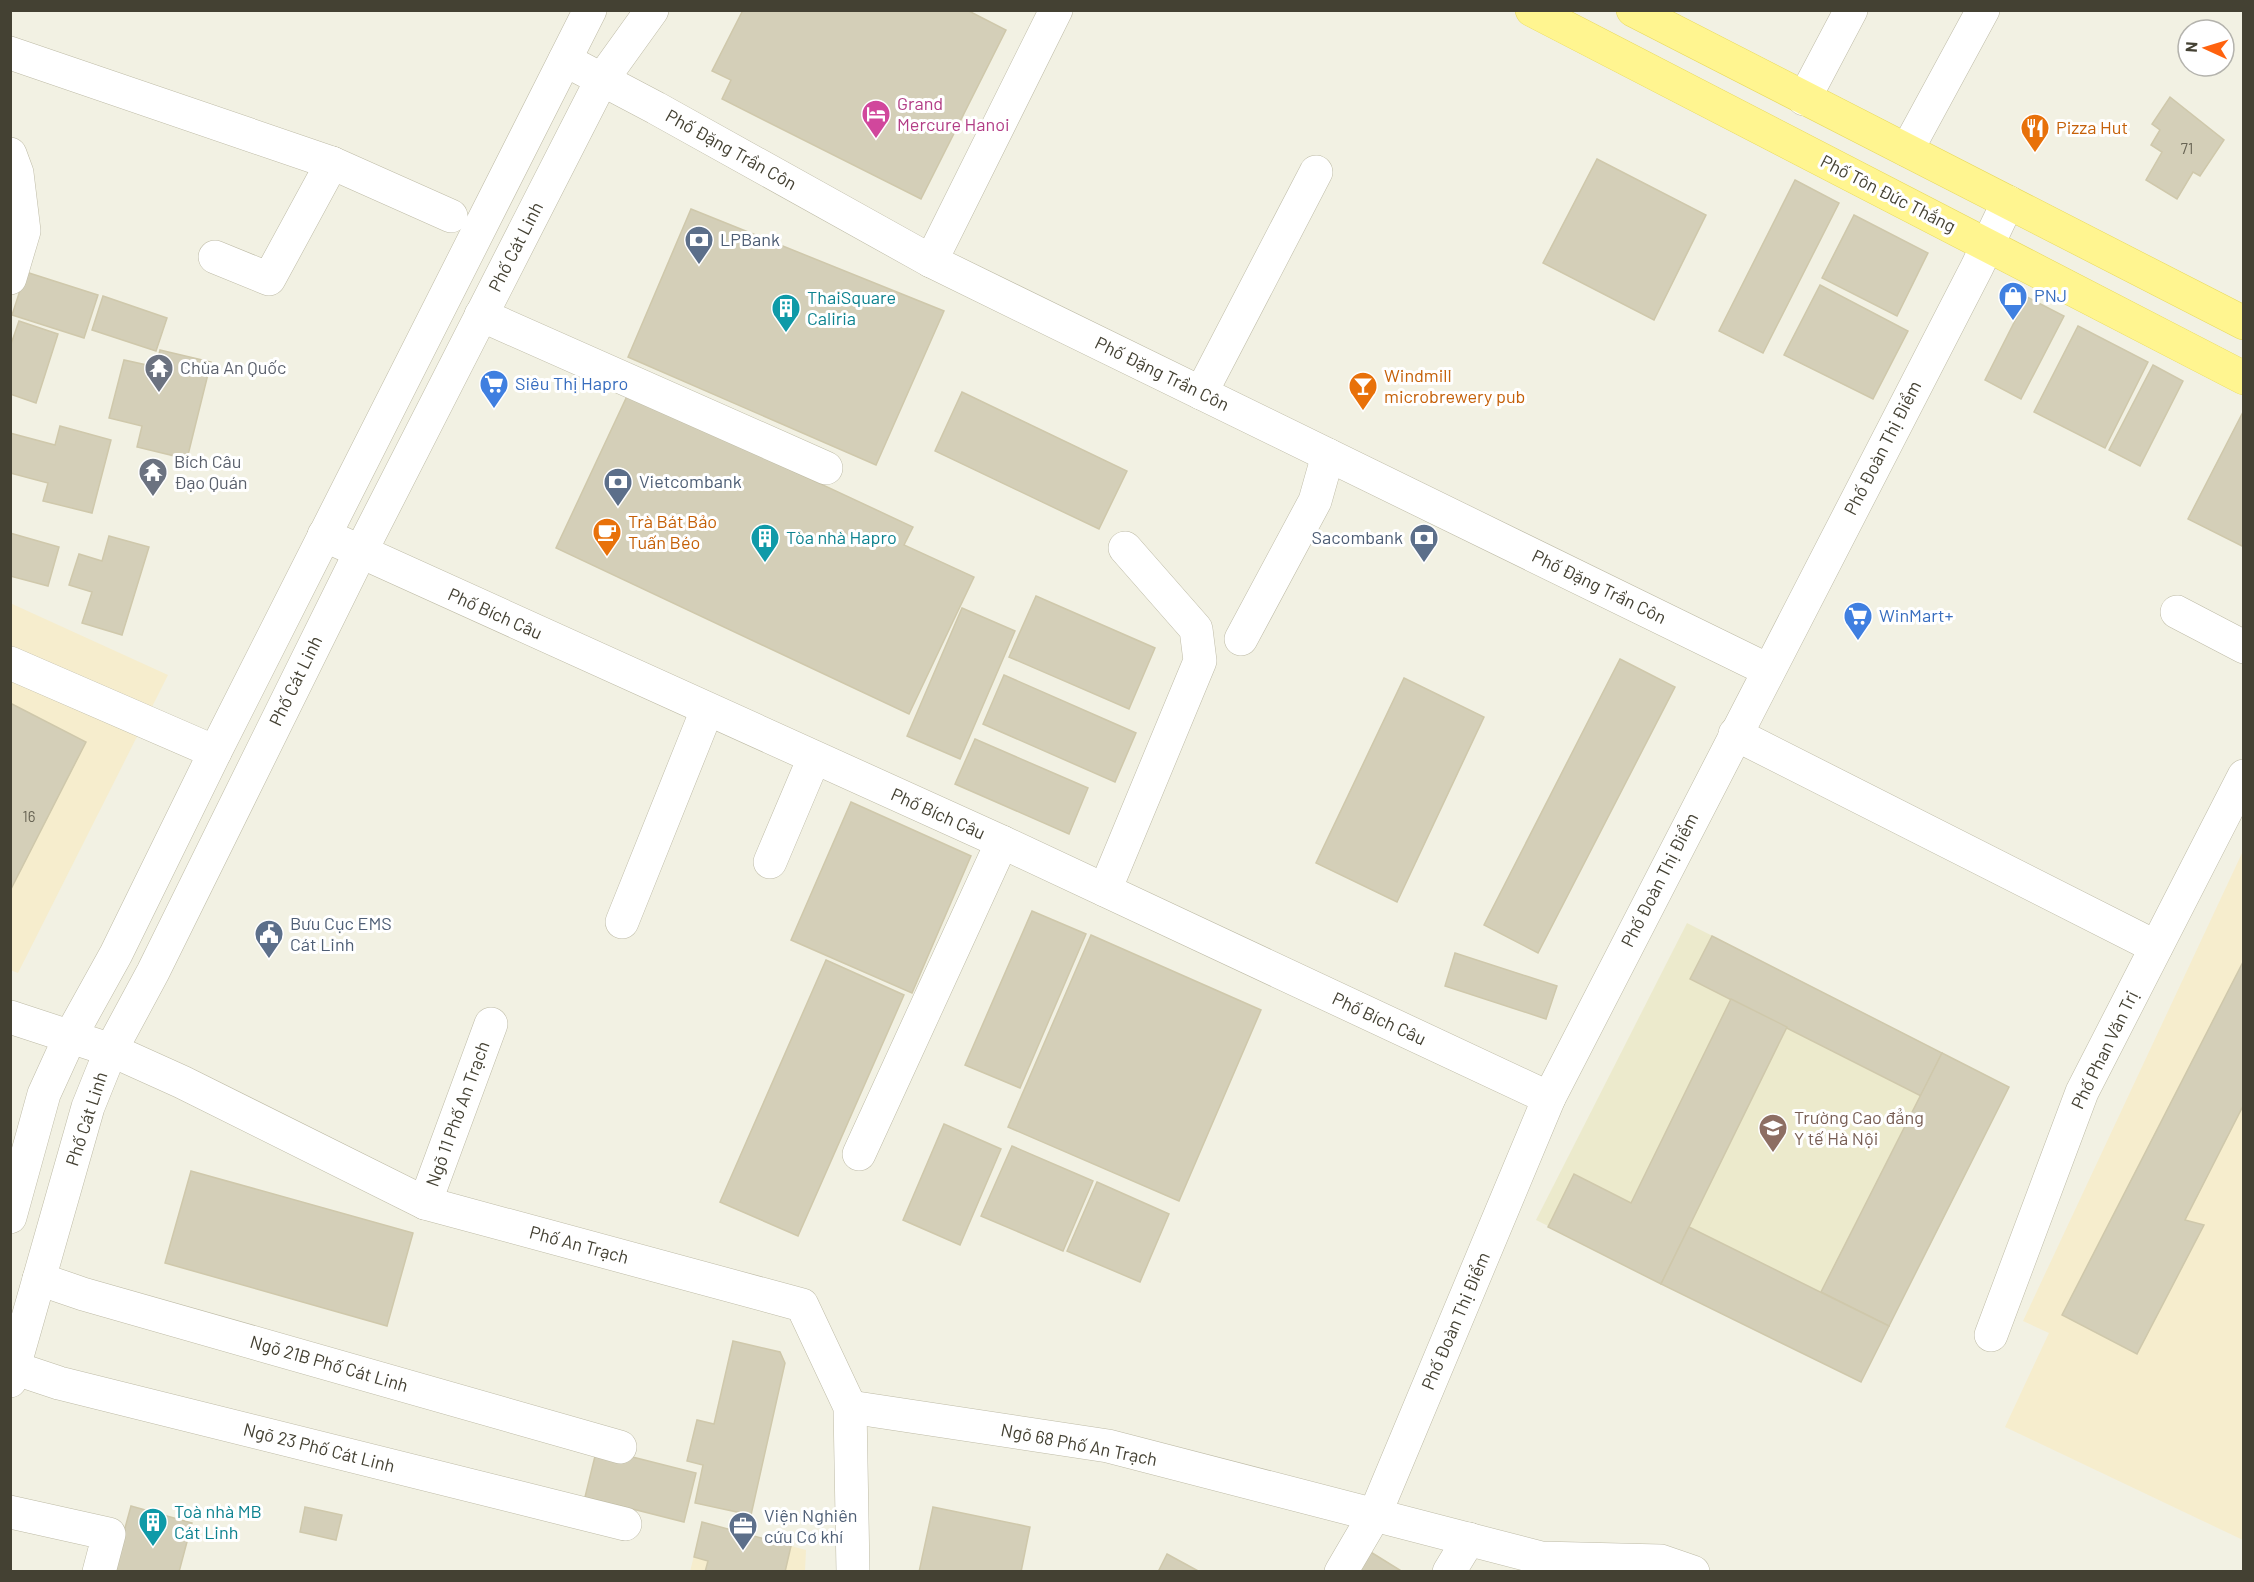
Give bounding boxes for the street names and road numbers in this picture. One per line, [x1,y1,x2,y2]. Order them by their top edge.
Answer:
street label: Phố Đặng Trần Côn [662,104,801,194]
street label: Phố Tôn Đức Thắng [1817,150,1960,237]
street label: Phố Cát Linh [483,198,547,295]
street label: Phố Đặng Trần Côn [1092,331,1233,415]
street label: Phố Đoàn Thị Điểm [1839,377,1925,518]
street label: Phố Đặng Trần Côn [1529,544,1670,628]
street label: Phố Bích Câu [445,583,546,644]
street label: Phố Cát Linh [264,632,326,729]
street label: Phố Bích Câu [888,783,989,844]
street label: Phố Đoàn Thị Điểm [1616,809,1702,950]
street label: Phố Bích Câu [1329,987,1430,1049]
street label: Phố Phan Văn Trị [2066,987,2142,1112]
street label: Ngõ 11 Phố An Trạch [421,1038,494,1189]
street label: Phố Cát Linh [60,1069,112,1169]
street label: Phố An Trạch [527,1220,631,1268]
street label: Phố Đoàn Thị Điểm [1416,1248,1494,1393]
street label: Ngõ 21B Phố Cát Linh [248,1330,411,1396]
street label: Ngõ 23 Phố Cát Linh [241,1418,397,1476]
street label: Ngõ 68 Phố An Trạch [999,1418,1159,1470]

